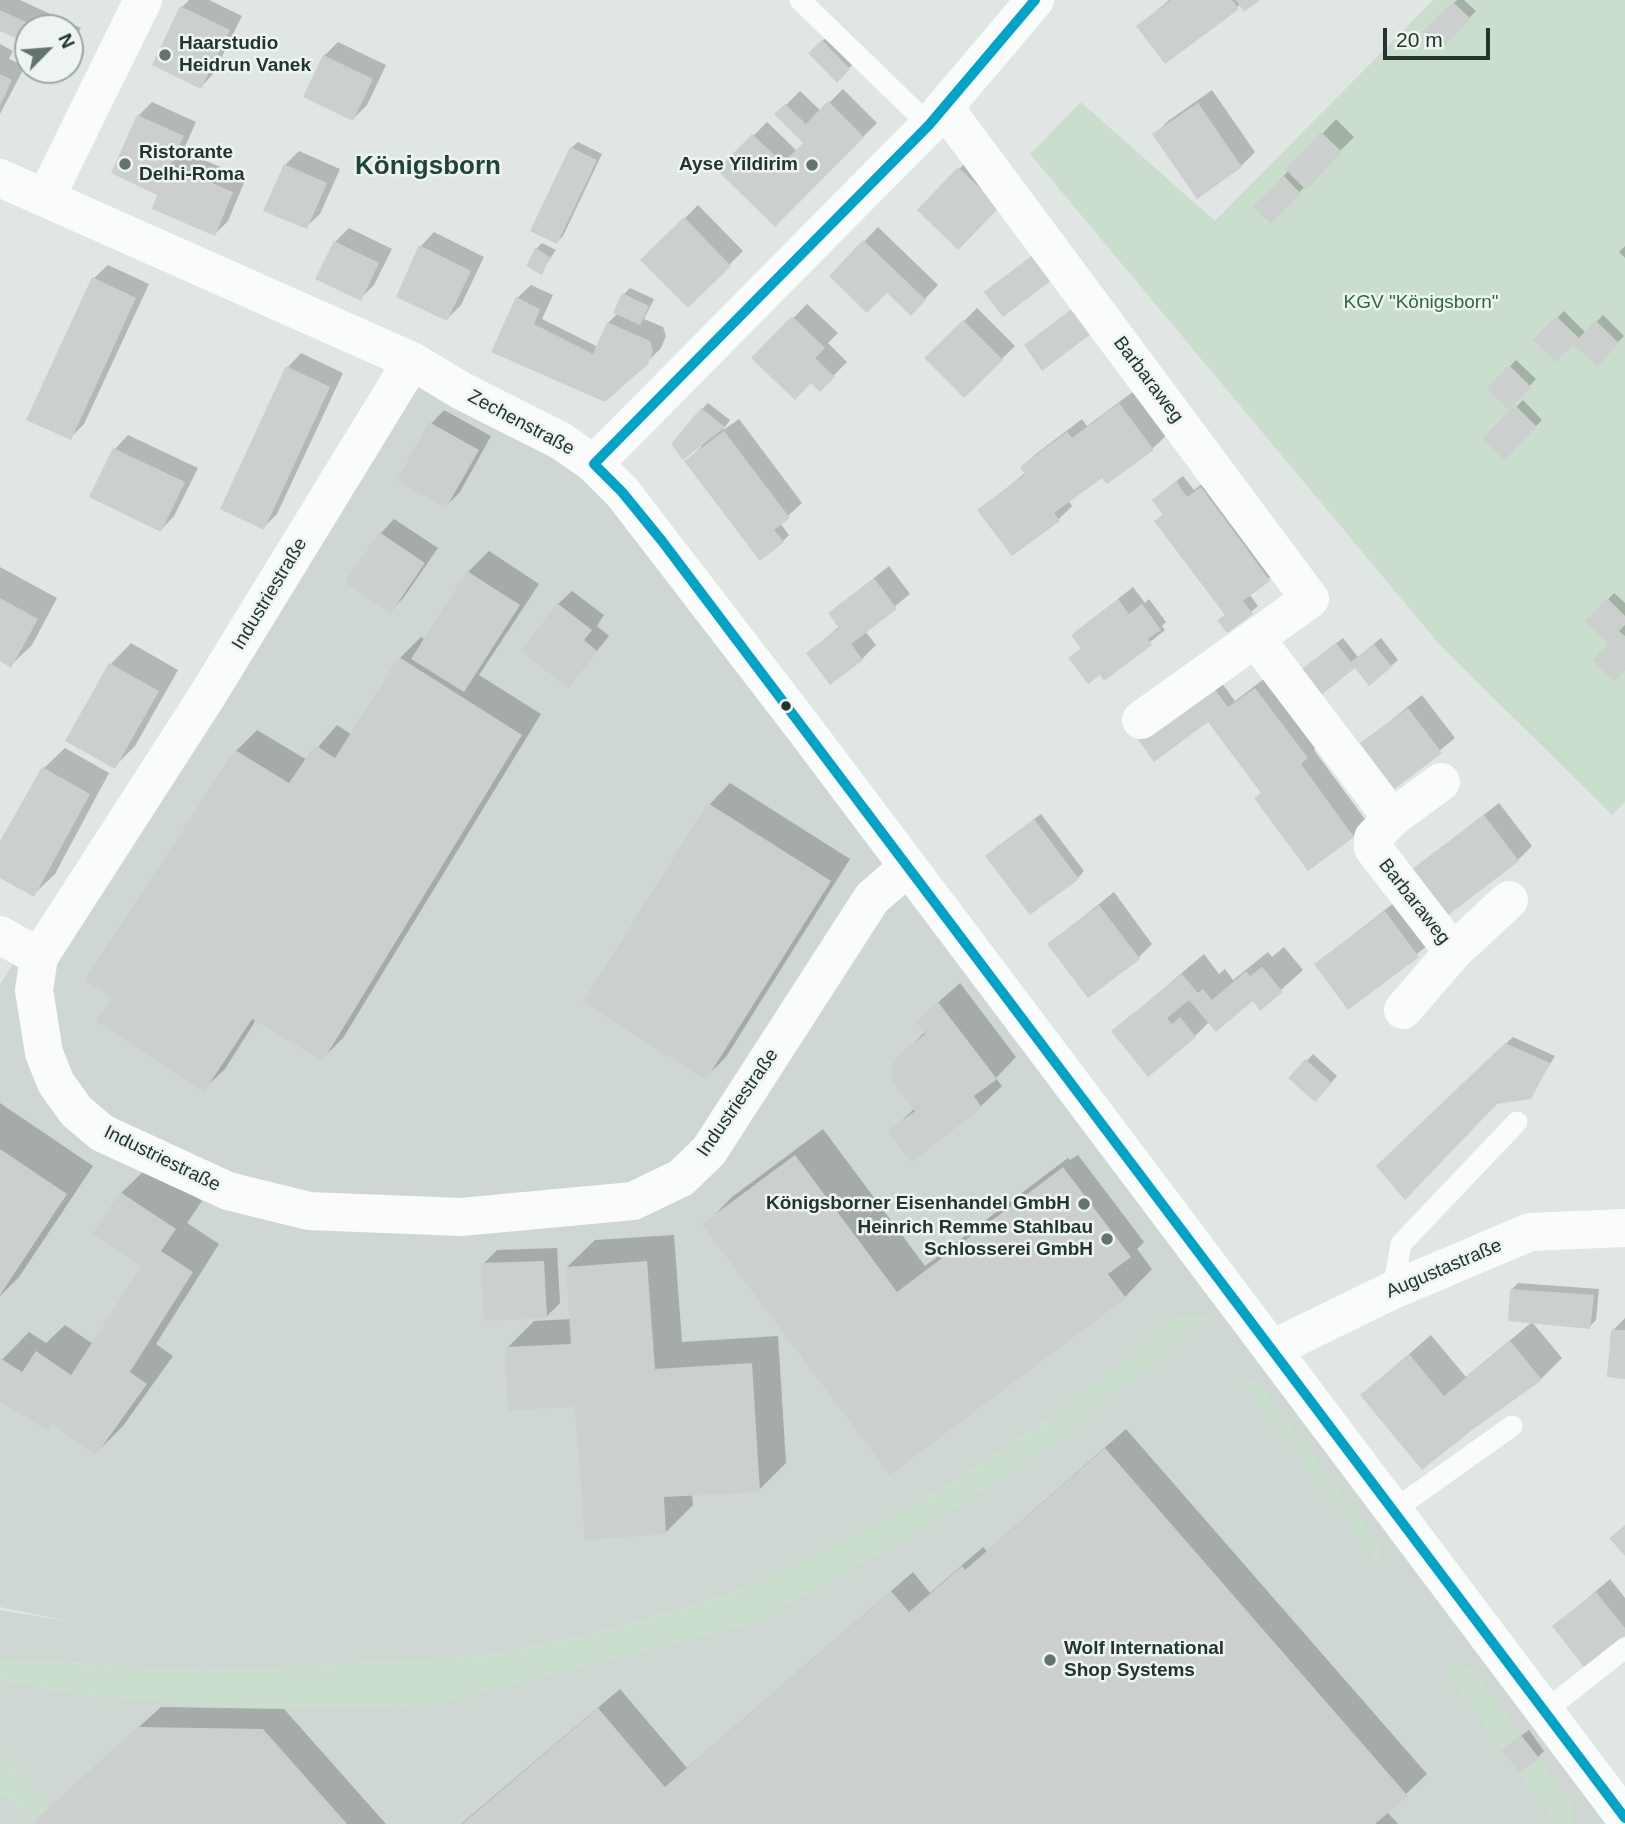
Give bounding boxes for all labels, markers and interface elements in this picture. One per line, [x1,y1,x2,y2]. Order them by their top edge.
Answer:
north arrow [14,14,84,84]
scale bar [1387,14,1494,58]
text: 20 m [1396,28,1443,51]
text: N [54,30,79,51]
place label: Haarstudio Heidrun Vanek [179,33,311,77]
marker: Haarstudio Heidrun Vanek [157,47,173,63]
place label: Ristorante Delhi-Roma [139,142,245,186]
district label: Königsborn [355,151,501,183]
place label: Ayse Yildirim [679,154,798,176]
marker: Ristorante Delhi-Roma [117,156,133,172]
marker: Ayse Yildirim [804,157,820,173]
park label: KGV "Königsborn" [1343,292,1499,314]
street label: Barbaraweg [1108,332,1188,428]
street label: Zechenstraße [464,385,578,461]
street label: Industriestraße [228,534,312,654]
unlabelled marker [779,699,793,713]
street label: Barbaraweg [1373,855,1455,949]
street label: Industriestraße [692,1045,784,1161]
street label: Industriestraße [100,1121,224,1197]
place label: Königsborner Eisenhandel GmbH [766,1193,1070,1215]
marker: Königsborner Eisenhandel GmbH [1076,1196,1092,1212]
place label: Heinrich Remme Stahlbau Schlosserei GmbH [858,1217,1093,1261]
marker: Heinrich Remme Stahlbau Schlosserei GmbH [1099,1231,1115,1247]
street label: Augustastraße [1383,1234,1505,1304]
place label: Wolf International Shop Systems [1064,1638,1224,1682]
marker: Wolf International Shop Systems [1042,1652,1058,1668]

